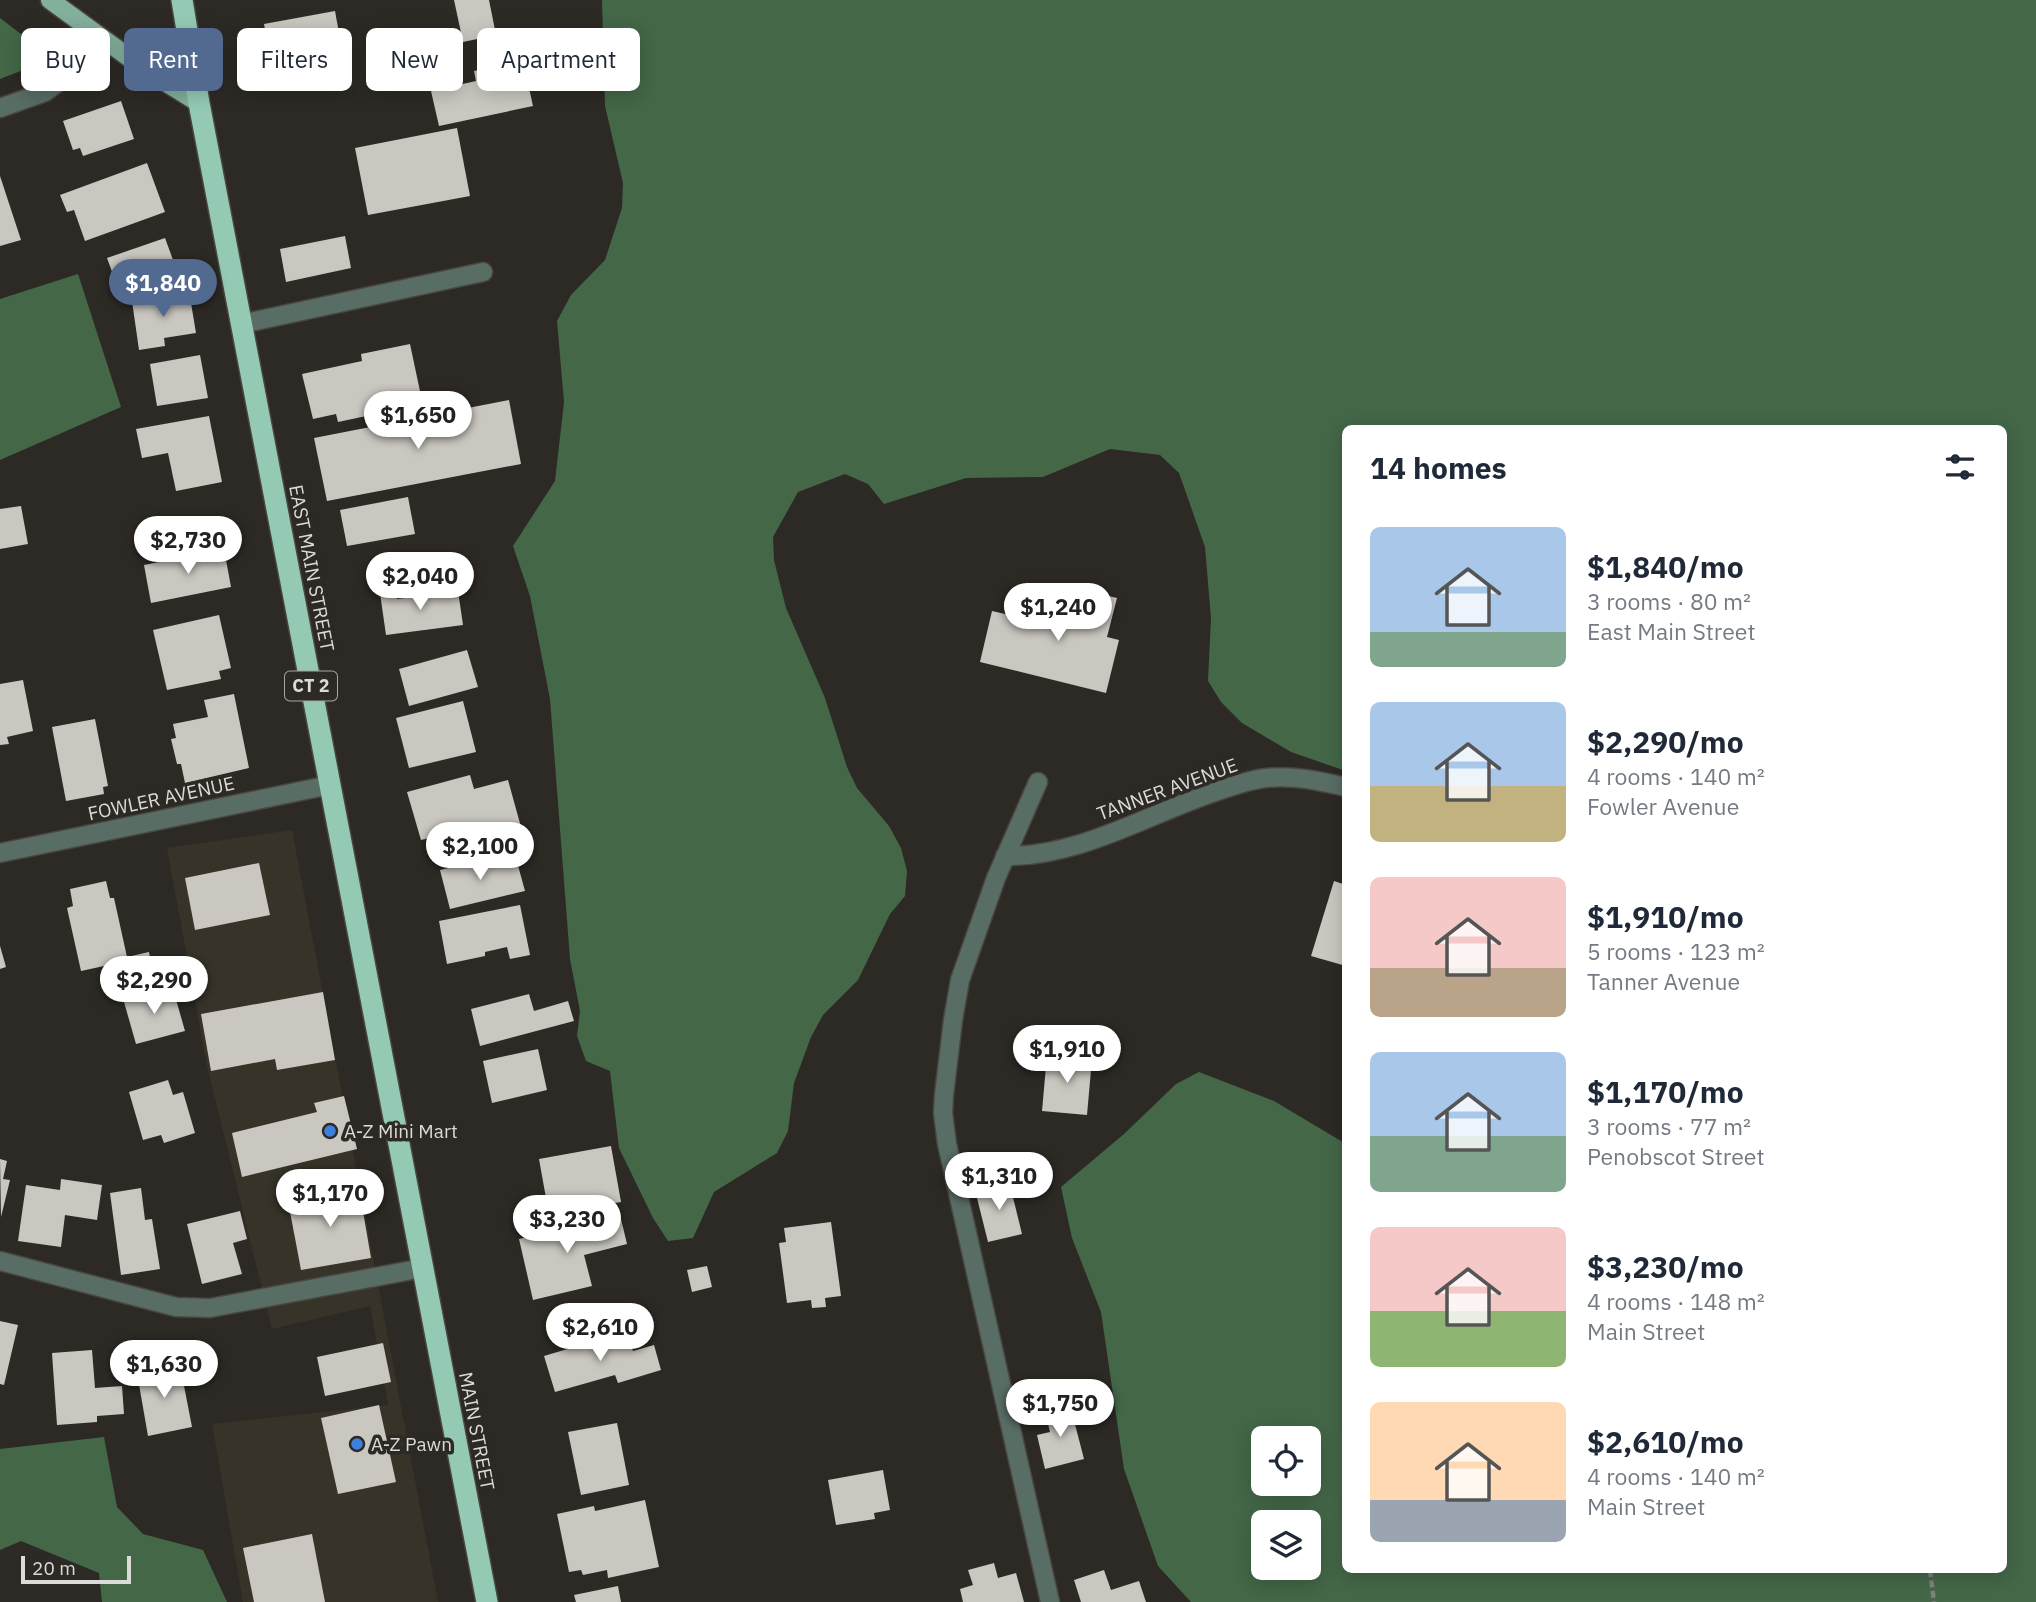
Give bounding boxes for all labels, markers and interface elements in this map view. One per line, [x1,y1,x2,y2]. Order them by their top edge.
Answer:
chip: Buy [21,28,110,91]
chip: Rent [124,28,223,91]
chip: Filters [237,28,352,91]
chip: New [366,28,463,91]
chip: Apartment [477,28,640,91]
pin: $1,840 [106,260,220,319]
text: $1,840 [125,267,201,297]
pin: $1,650 [361,392,475,451]
text: $1,650 [380,399,456,429]
text: 14 homes [1370,448,1507,487]
icon: filters [1941,448,1979,486]
street label: EAST MAIN STREET [284,483,340,654]
pin: $2,730 [131,516,245,576]
text: $2,730 [150,524,226,554]
text: $1,840/mo [1587,547,1744,586]
pin: $2,040 [363,552,477,612]
icon: home [1426,555,1510,639]
text: $2,040 [382,560,458,590]
pin: $1,240 [1001,584,1115,643]
text: 3 rooms · 80 m² [1587,586,1751,616]
text: $1,240 [1020,591,1096,621]
text: East Main Street [1587,616,1756,646]
road number: CT 2 [285,672,337,700]
text: $2,290/mo [1587,722,1744,761]
icon: home [1426,730,1510,814]
street label: TANNER AVENUE [1093,752,1241,826]
text: 4 rooms · 140 m² [1587,761,1765,791]
street label: FOWLER AVENUE [85,771,237,825]
text: Fowler Avenue [1587,791,1739,821]
pin: $2,100 [423,822,537,882]
text: $2,100 [442,830,518,860]
text: $1,910/mo [1587,897,1744,936]
icon: home [1426,905,1510,989]
text: 5 rooms · 123 m² [1587,936,1765,966]
pin: $2,290 [97,956,211,1016]
text: $2,290 [116,964,192,994]
text: Tanner Avenue [1587,966,1740,996]
pin: $1,910 [1010,1026,1124,1085]
text: $1,910 [1029,1033,1105,1063]
text: $1,170/mo [1587,1072,1744,1111]
icon: home [1426,1080,1510,1164]
text: 3 rooms · 77 m² [1587,1111,1751,1141]
place label: A-Z Mini Mart [344,1119,458,1143]
marker: A-Z Mini Mart [322,1123,338,1139]
text: Penobscot Street [1587,1141,1765,1171]
pin: $1,310 [942,1152,1056,1212]
text: $1,310 [961,1160,1037,1190]
pin: $1,170 [273,1170,387,1229]
text: $1,170 [292,1177,368,1207]
pin: $3,230 [510,1196,624,1255]
text: $3,230 [529,1203,605,1233]
text: $3,230/mo [1587,1247,1744,1286]
icon: home [1426,1255,1510,1339]
text: 4 rooms · 148 m² [1587,1286,1765,1316]
pin: $2,610 [543,1304,657,1363]
text: $2,610 [562,1311,638,1341]
text: Main Street [1587,1316,1705,1346]
pin: $1,630 [107,1340,221,1400]
text: $1,630 [126,1348,202,1378]
street label: MAIN STREET [454,1370,500,1492]
pin: $1,750 [1003,1380,1117,1439]
text: $1,750 [1022,1387,1098,1417]
text: $2,610/mo [1587,1422,1744,1461]
map controls [1251,1426,1321,1580]
button: locate [1251,1426,1321,1496]
icon: home [1426,1430,1510,1514]
place label: A-Z Pawn [371,1432,452,1456]
marker: A-Z Pawn [349,1436,365,1452]
text: 4 rooms · 140 m² [1587,1461,1765,1491]
text: Main Street [1587,1491,1705,1521]
button: layers [1251,1510,1321,1580]
scale bar [21,1553,131,1585]
text: 20 m [32,1556,76,1580]

